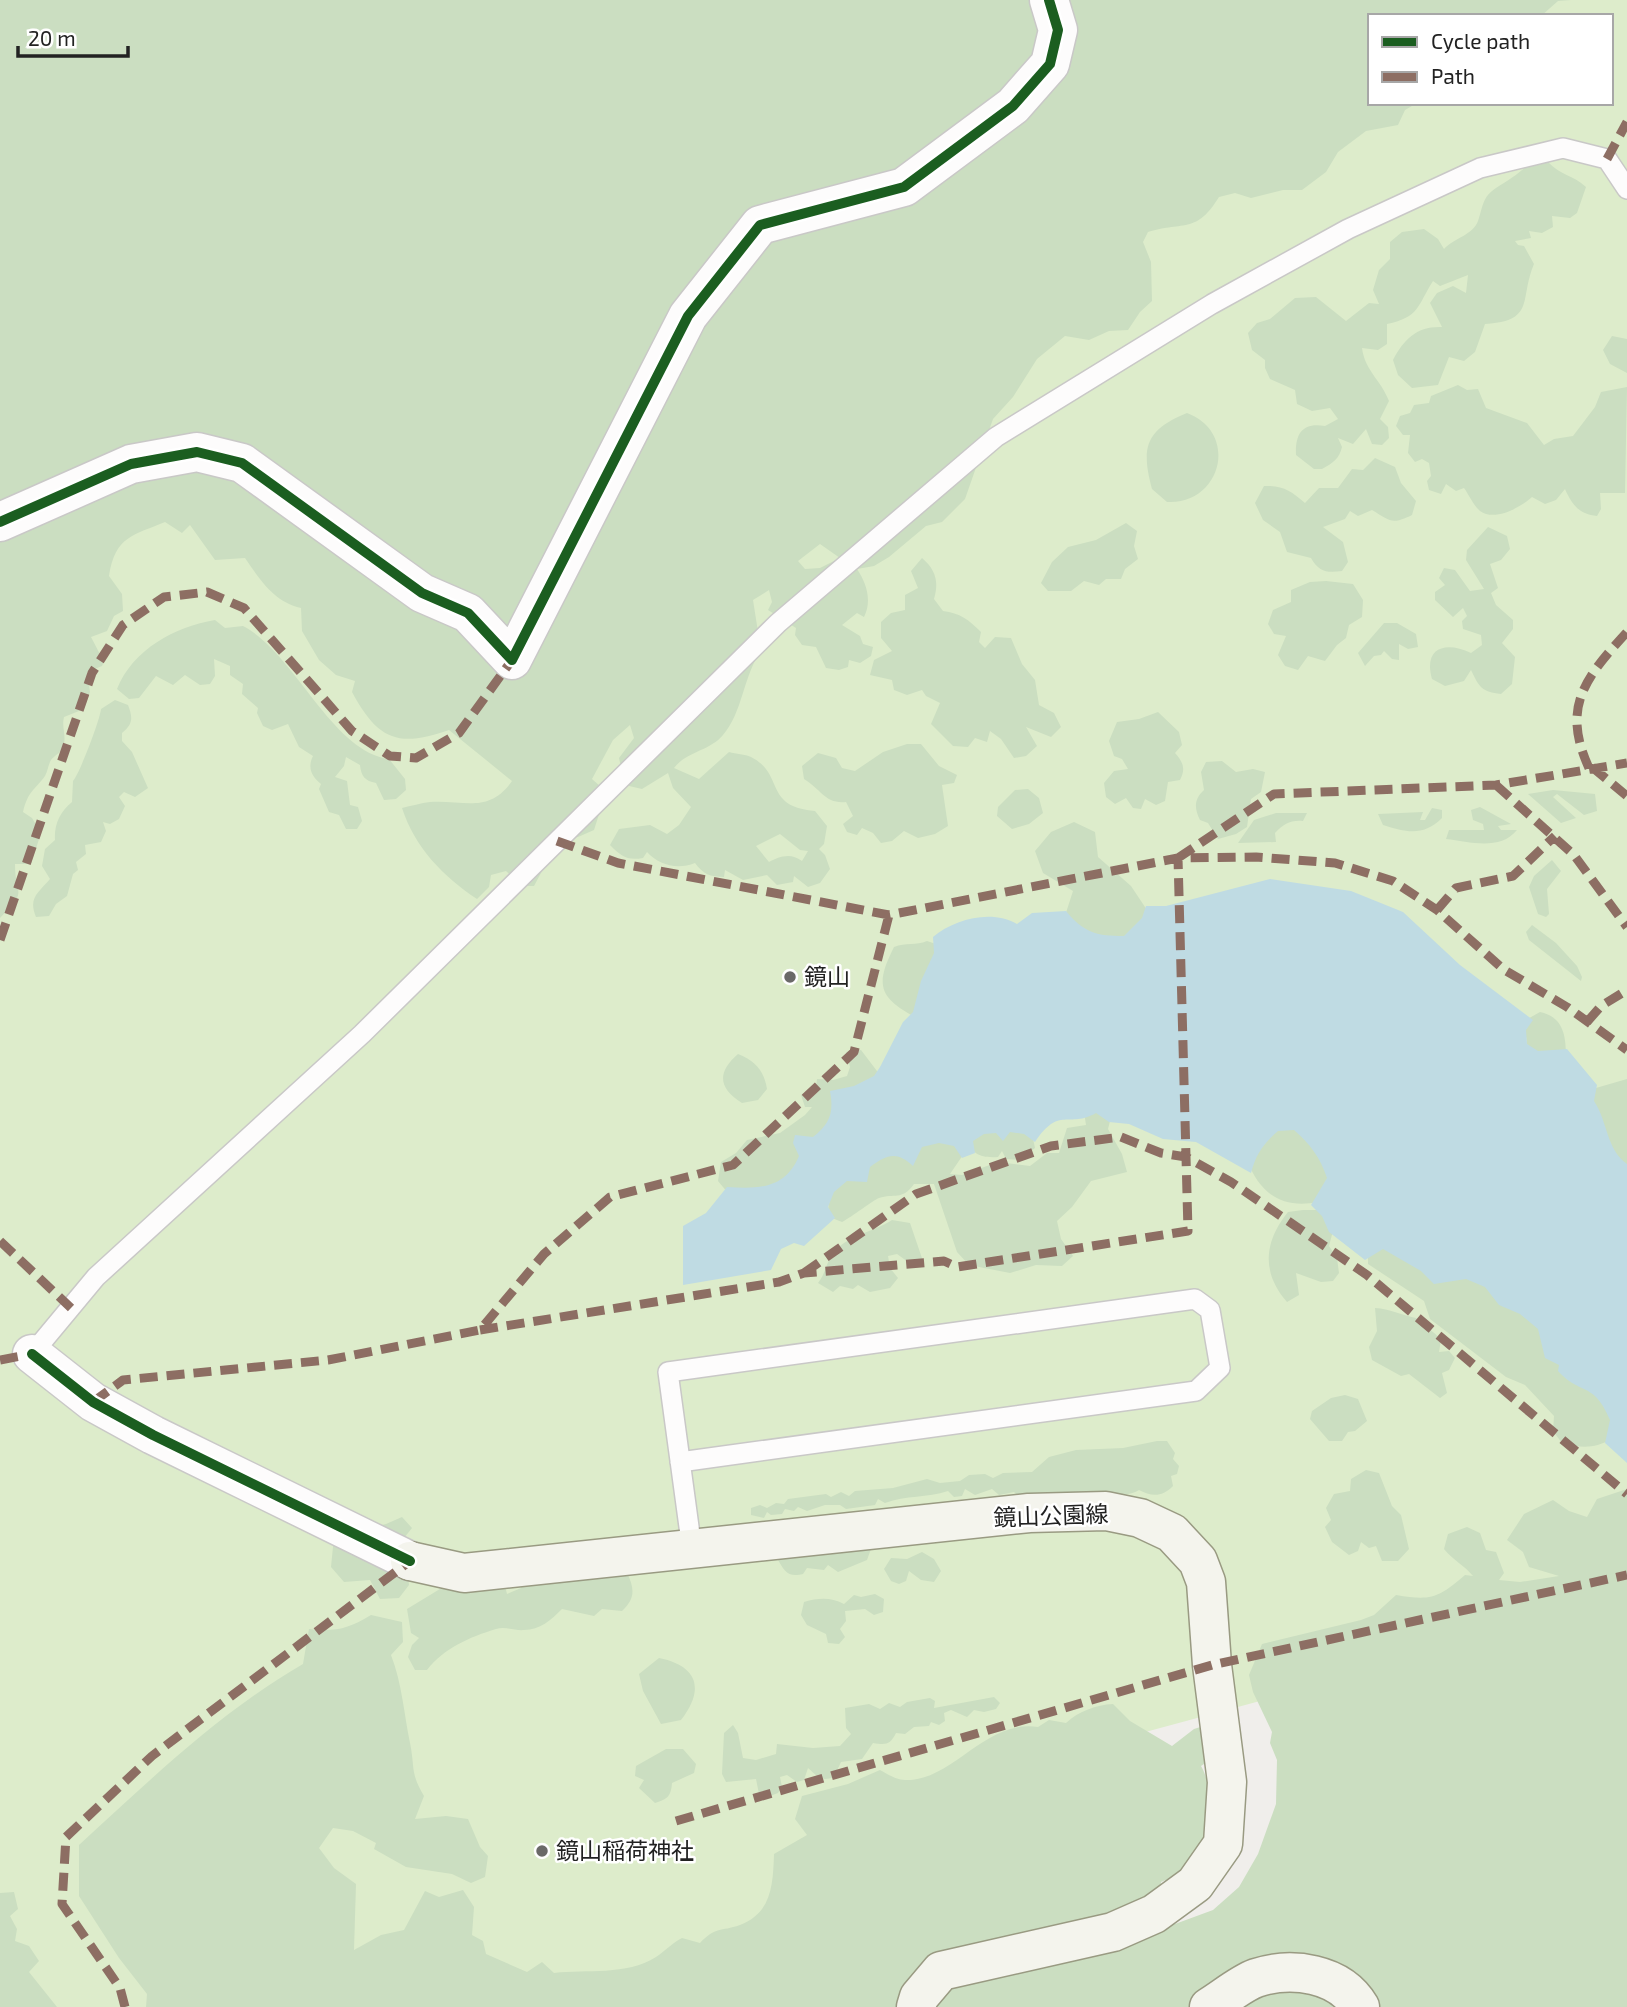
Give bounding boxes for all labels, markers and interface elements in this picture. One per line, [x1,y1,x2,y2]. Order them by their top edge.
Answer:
scale bar [18,14,128,58]
legend [1368,14,1613,105]
text: 20 m [28,25,76,50]
text: Cycle path [1431,28,1530,53]
text: Path [1431,63,1475,88]
place label: 鏡山 [804,962,850,990]
marker: 鏡山 [782,969,798,985]
street label: 鏡山公園線 [993,1499,1109,1531]
place label: 鏡山稲荷神社 [556,1836,694,1864]
marker: 鏡山稲荷神社 [534,1843,550,1859]

